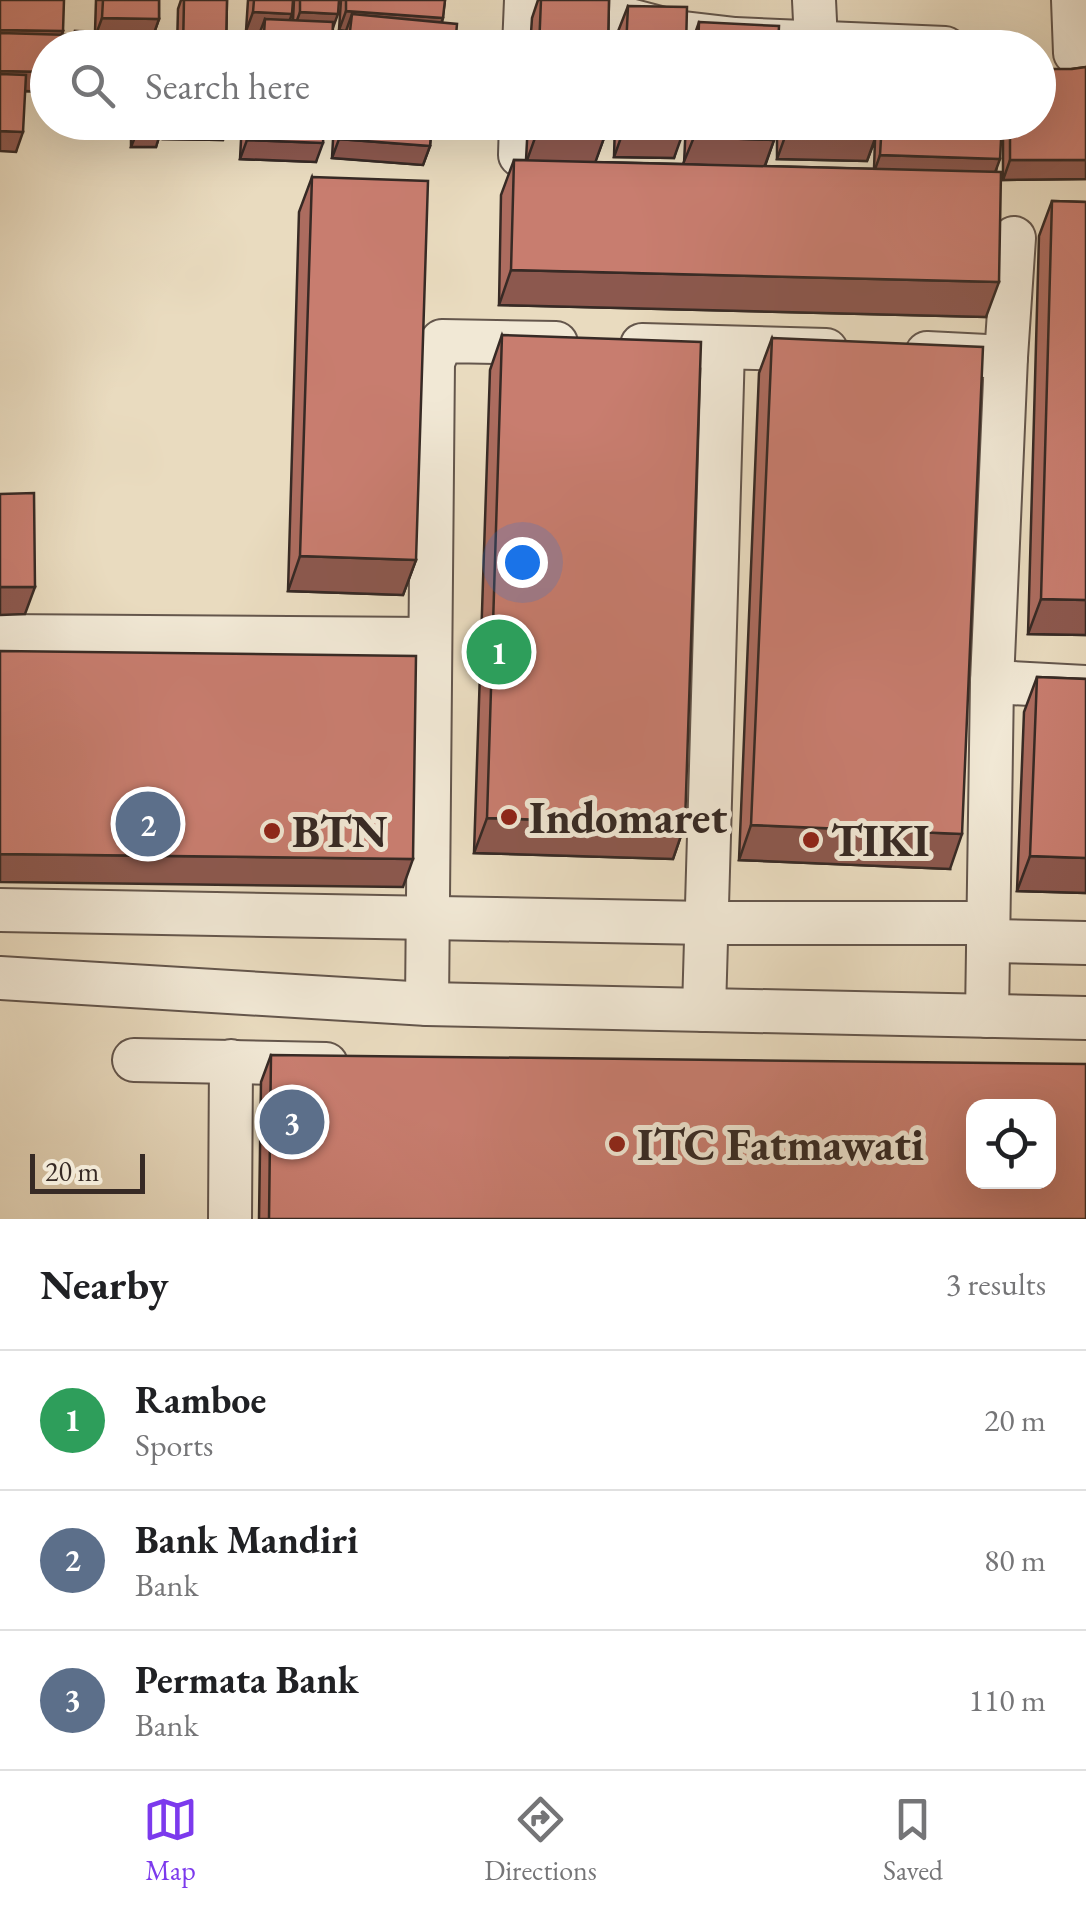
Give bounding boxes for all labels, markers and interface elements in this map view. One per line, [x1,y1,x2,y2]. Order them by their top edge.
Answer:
search box [30,30,1056,140]
icon: search [65,58,120,113]
text: Search here [145,61,310,110]
your location [497,537,548,588]
pin: 1 [466,614,532,690]
pin: 2 [116,786,180,862]
place label: Indomaret [529,788,727,846]
place label: BTN [292,802,388,860]
marker: Indomaret [498,806,520,828]
place label: TIKI [831,811,929,869]
marker: BTN [261,820,283,842]
marker: TIKI [800,829,822,851]
pin: 3 [260,1084,324,1160]
map controls [966,1099,1056,1189]
button: locate [966,1099,1056,1189]
place label: ITC Fatmawati [637,1115,924,1173]
marker: ITC Fatmawati [606,1133,628,1155]
scale bar [30,1149,145,1194]
text: 20 m [45,1153,99,1189]
text: Nearby [40,1257,169,1312]
text: 3 results [946,1263,1046,1305]
text: Ramboe [135,1375,266,1424]
text: 1 [64,1399,81,1441]
text: 20 m [984,1399,1046,1441]
text: Sports [135,1424,213,1466]
text: Bank Mandiri [135,1515,358,1564]
text: 2 [64,1539,81,1581]
text: 80 m [984,1539,1046,1581]
text: Bank [135,1564,198,1606]
text: Permata Bank [135,1655,358,1704]
text: 3 [64,1679,81,1721]
text: 110 m [969,1679,1046,1721]
text: Bank [135,1704,198,1746]
tab: Map [143,1792,198,1888]
tab: Directions [484,1792,597,1888]
tab: Saved [883,1792,943,1888]

